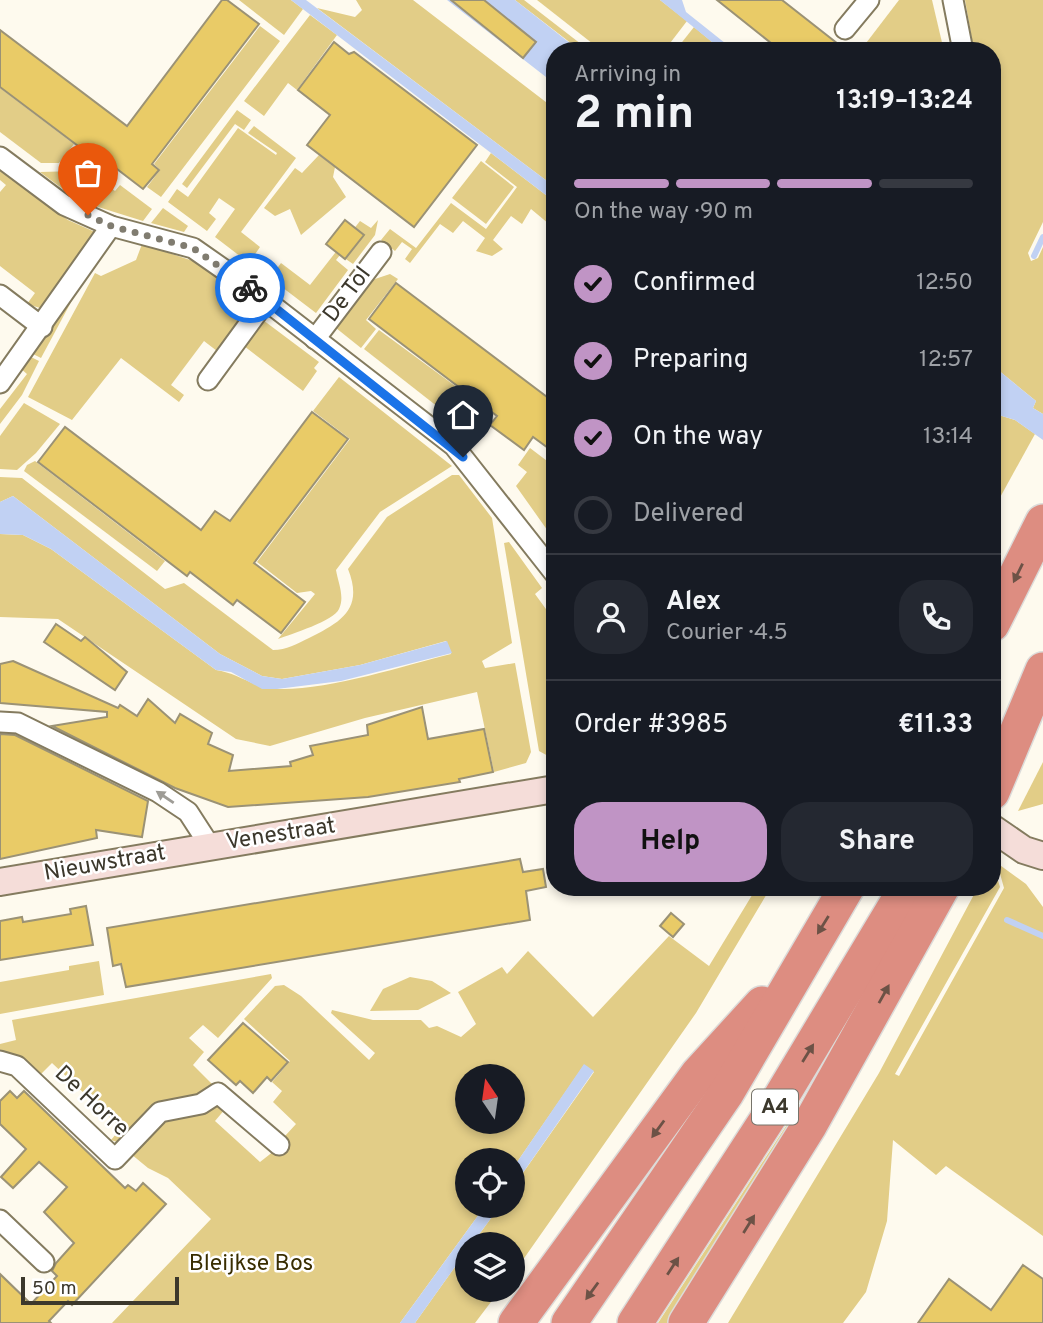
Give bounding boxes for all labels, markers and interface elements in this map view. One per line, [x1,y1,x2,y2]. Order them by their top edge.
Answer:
text: Arriving in [574,61,681,90]
text: 13:19–13:24 [836,85,973,118]
text: 2 min [574,86,694,145]
pin [58,143,118,215]
icon: bag [69,154,107,192]
text: On the way · 90 m [574,198,753,227]
courier [215,253,285,323]
street label: De Tol [318,261,378,329]
icon: check [574,265,612,303]
text: Confirmed [633,267,756,300]
icon: bike [231,269,269,307]
text: 12:50 [916,269,973,298]
icon: check [574,342,612,380]
text: Preparing [633,344,748,377]
text: 12:57 [919,346,973,375]
pin [433,385,493,457]
icon: home [444,396,482,434]
icon: check [574,419,612,457]
text: On the way [633,421,763,454]
text: 13:14 [923,423,973,452]
text: Delivered [633,498,744,531]
one-way arrow [1012,563,1024,583]
button: person [574,580,648,654]
button: phone [899,580,973,654]
text: Alex [666,586,721,619]
text: Courier · 4.5 [666,619,788,648]
text: Order #3985 [574,709,728,742]
text: €11.33 [898,709,973,742]
one-way arrow [156,790,174,804]
button: Help [574,802,767,882]
button: Share [781,802,973,882]
street label: Venestraat [224,812,338,858]
street label: Nieuwstraat [42,839,168,889]
one-way arrow [817,916,830,935]
one-way arrow [878,984,890,1004]
one-way arrow [801,1044,814,1063]
street label: De Horre [48,1060,134,1144]
north arrow [455,1064,525,1134]
map controls [455,1064,525,1302]
road number: A4 [752,1090,798,1124]
one-way arrow [651,1120,665,1138]
button: locate [455,1148,525,1218]
one-way arrow [743,1215,756,1234]
button: layers [455,1232,525,1302]
park label: Bleijkse Bos [189,1250,313,1279]
one-way arrow [666,1257,680,1275]
scale bar [21,1274,178,1306]
text: 50 m [32,1277,77,1301]
one-way arrow [585,1281,600,1299]

